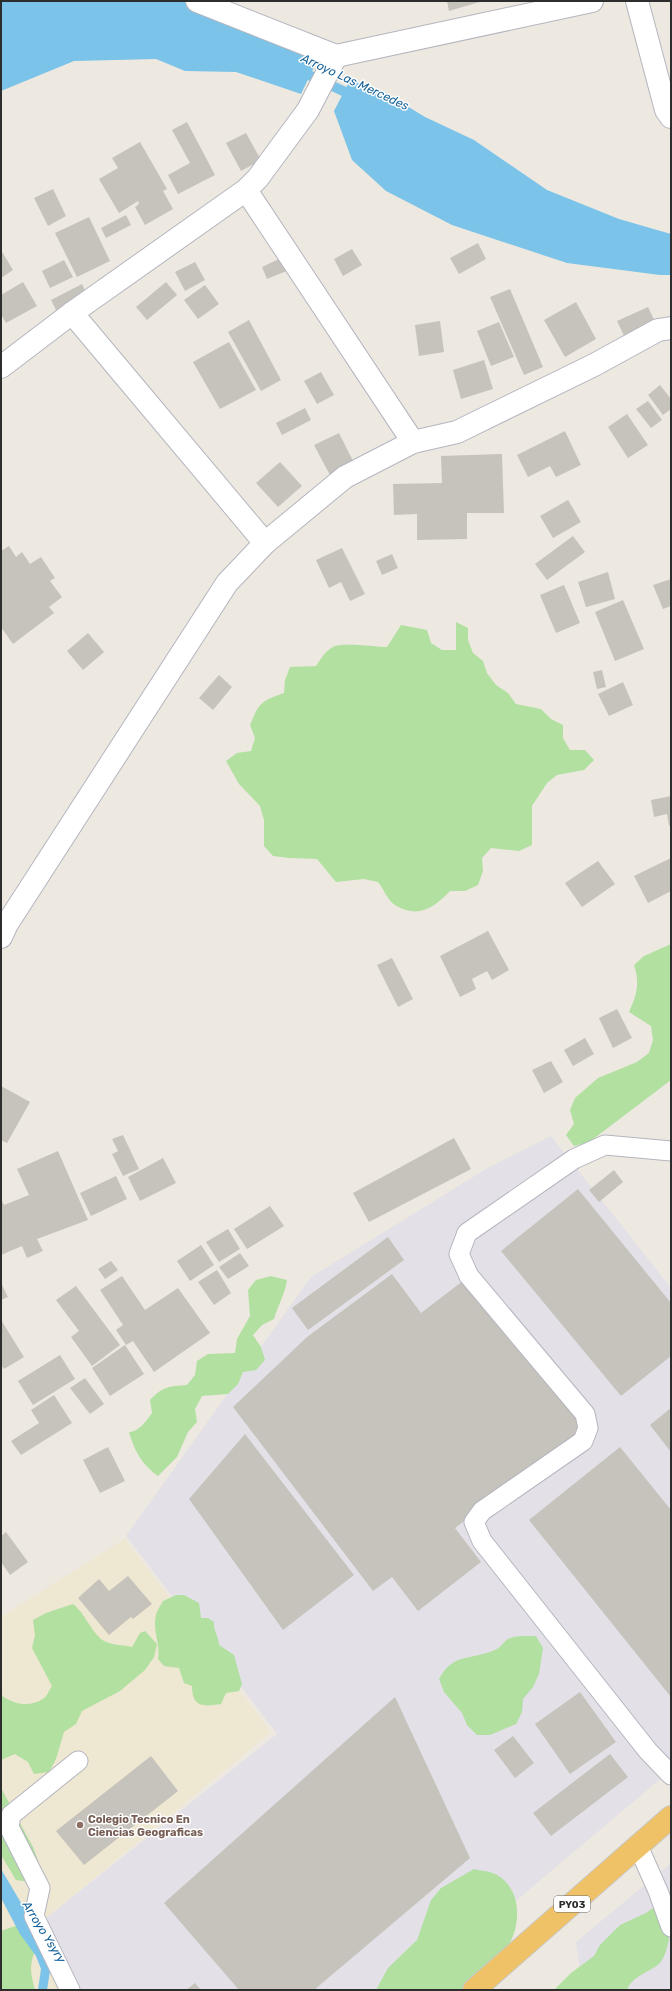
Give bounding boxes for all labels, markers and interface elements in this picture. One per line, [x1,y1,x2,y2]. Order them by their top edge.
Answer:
water label: Arroyo Las Mercedes [298,51,411,113]
place label: Colegio Tecnico En Ciencias Geograficas [88,1813,203,1839]
marker: Colegio Tecnico En Ciencias Geograficas [75,1820,85,1830]
road number: PY03 [554,1896,590,1912]
water label: Arroyo Ysyry [19,1898,69,1966]

